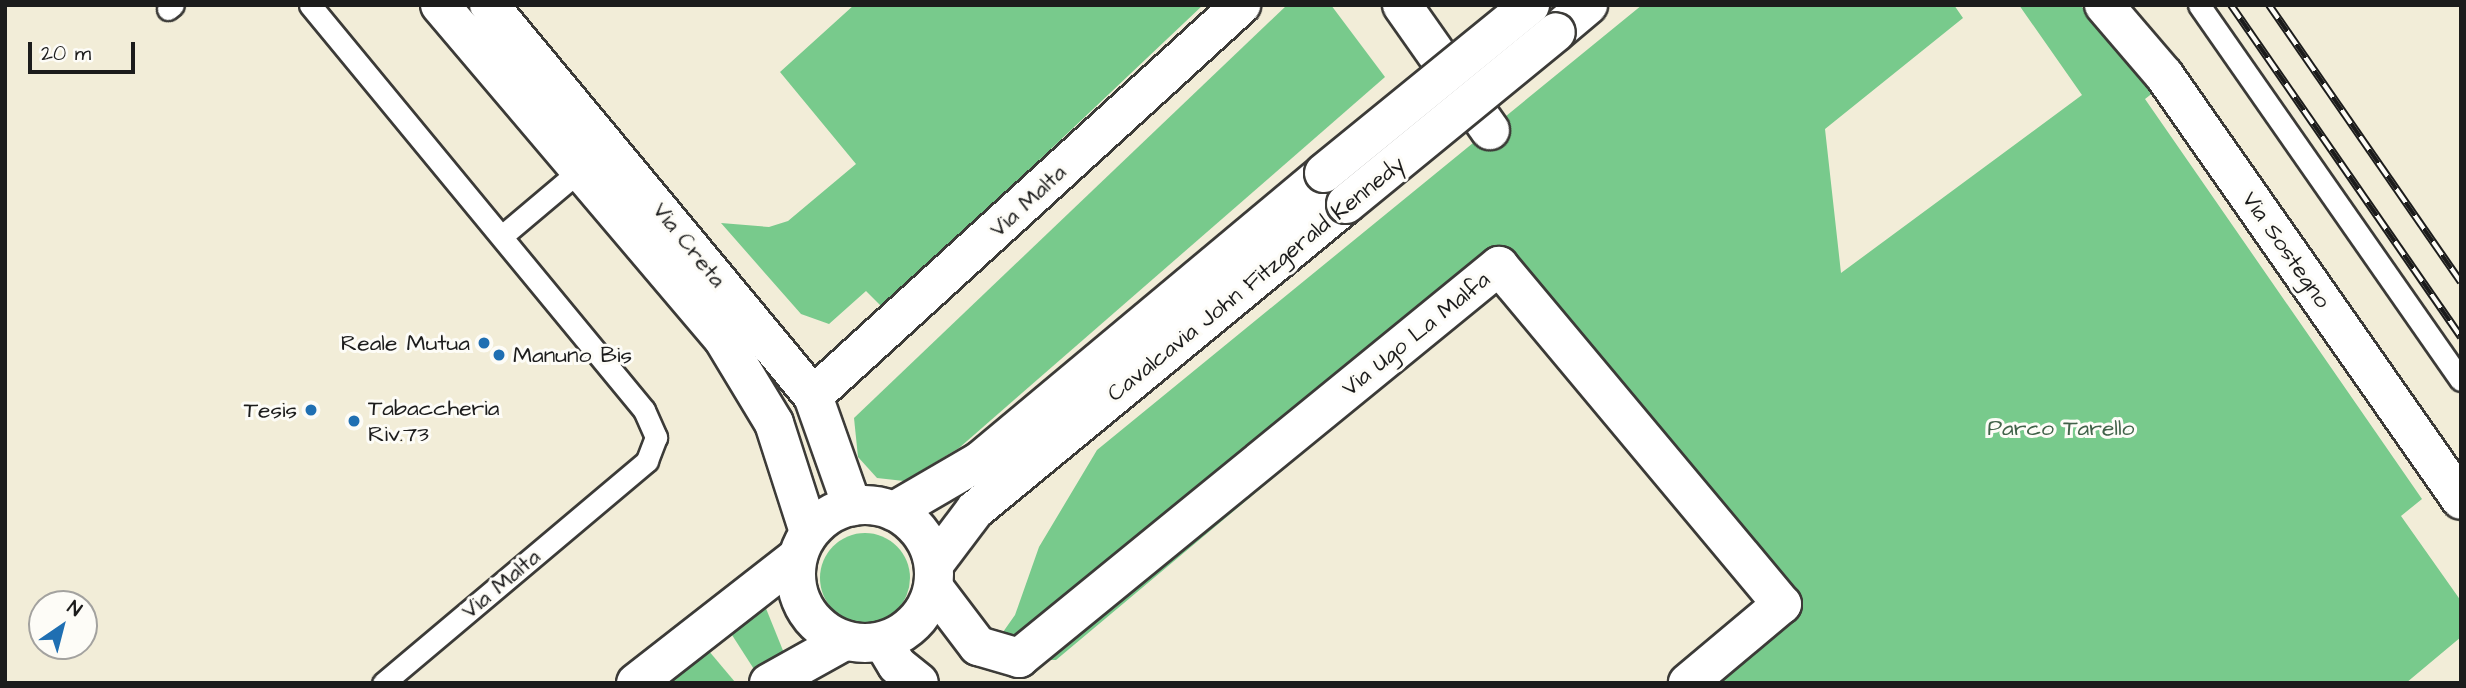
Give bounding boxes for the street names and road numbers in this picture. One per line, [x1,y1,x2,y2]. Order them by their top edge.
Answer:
street label: Cavalcavia John Fitzgerald Kennedy [1102,150,1410,408]
street label: Via Malta [984,159,1072,243]
street label: Via Sostegno [2236,186,2336,314]
street label: Via Creta [646,197,732,293]
street label: Via Ugo La Malfa [1336,266,1496,402]
street label: Via Malta [456,543,546,625]

